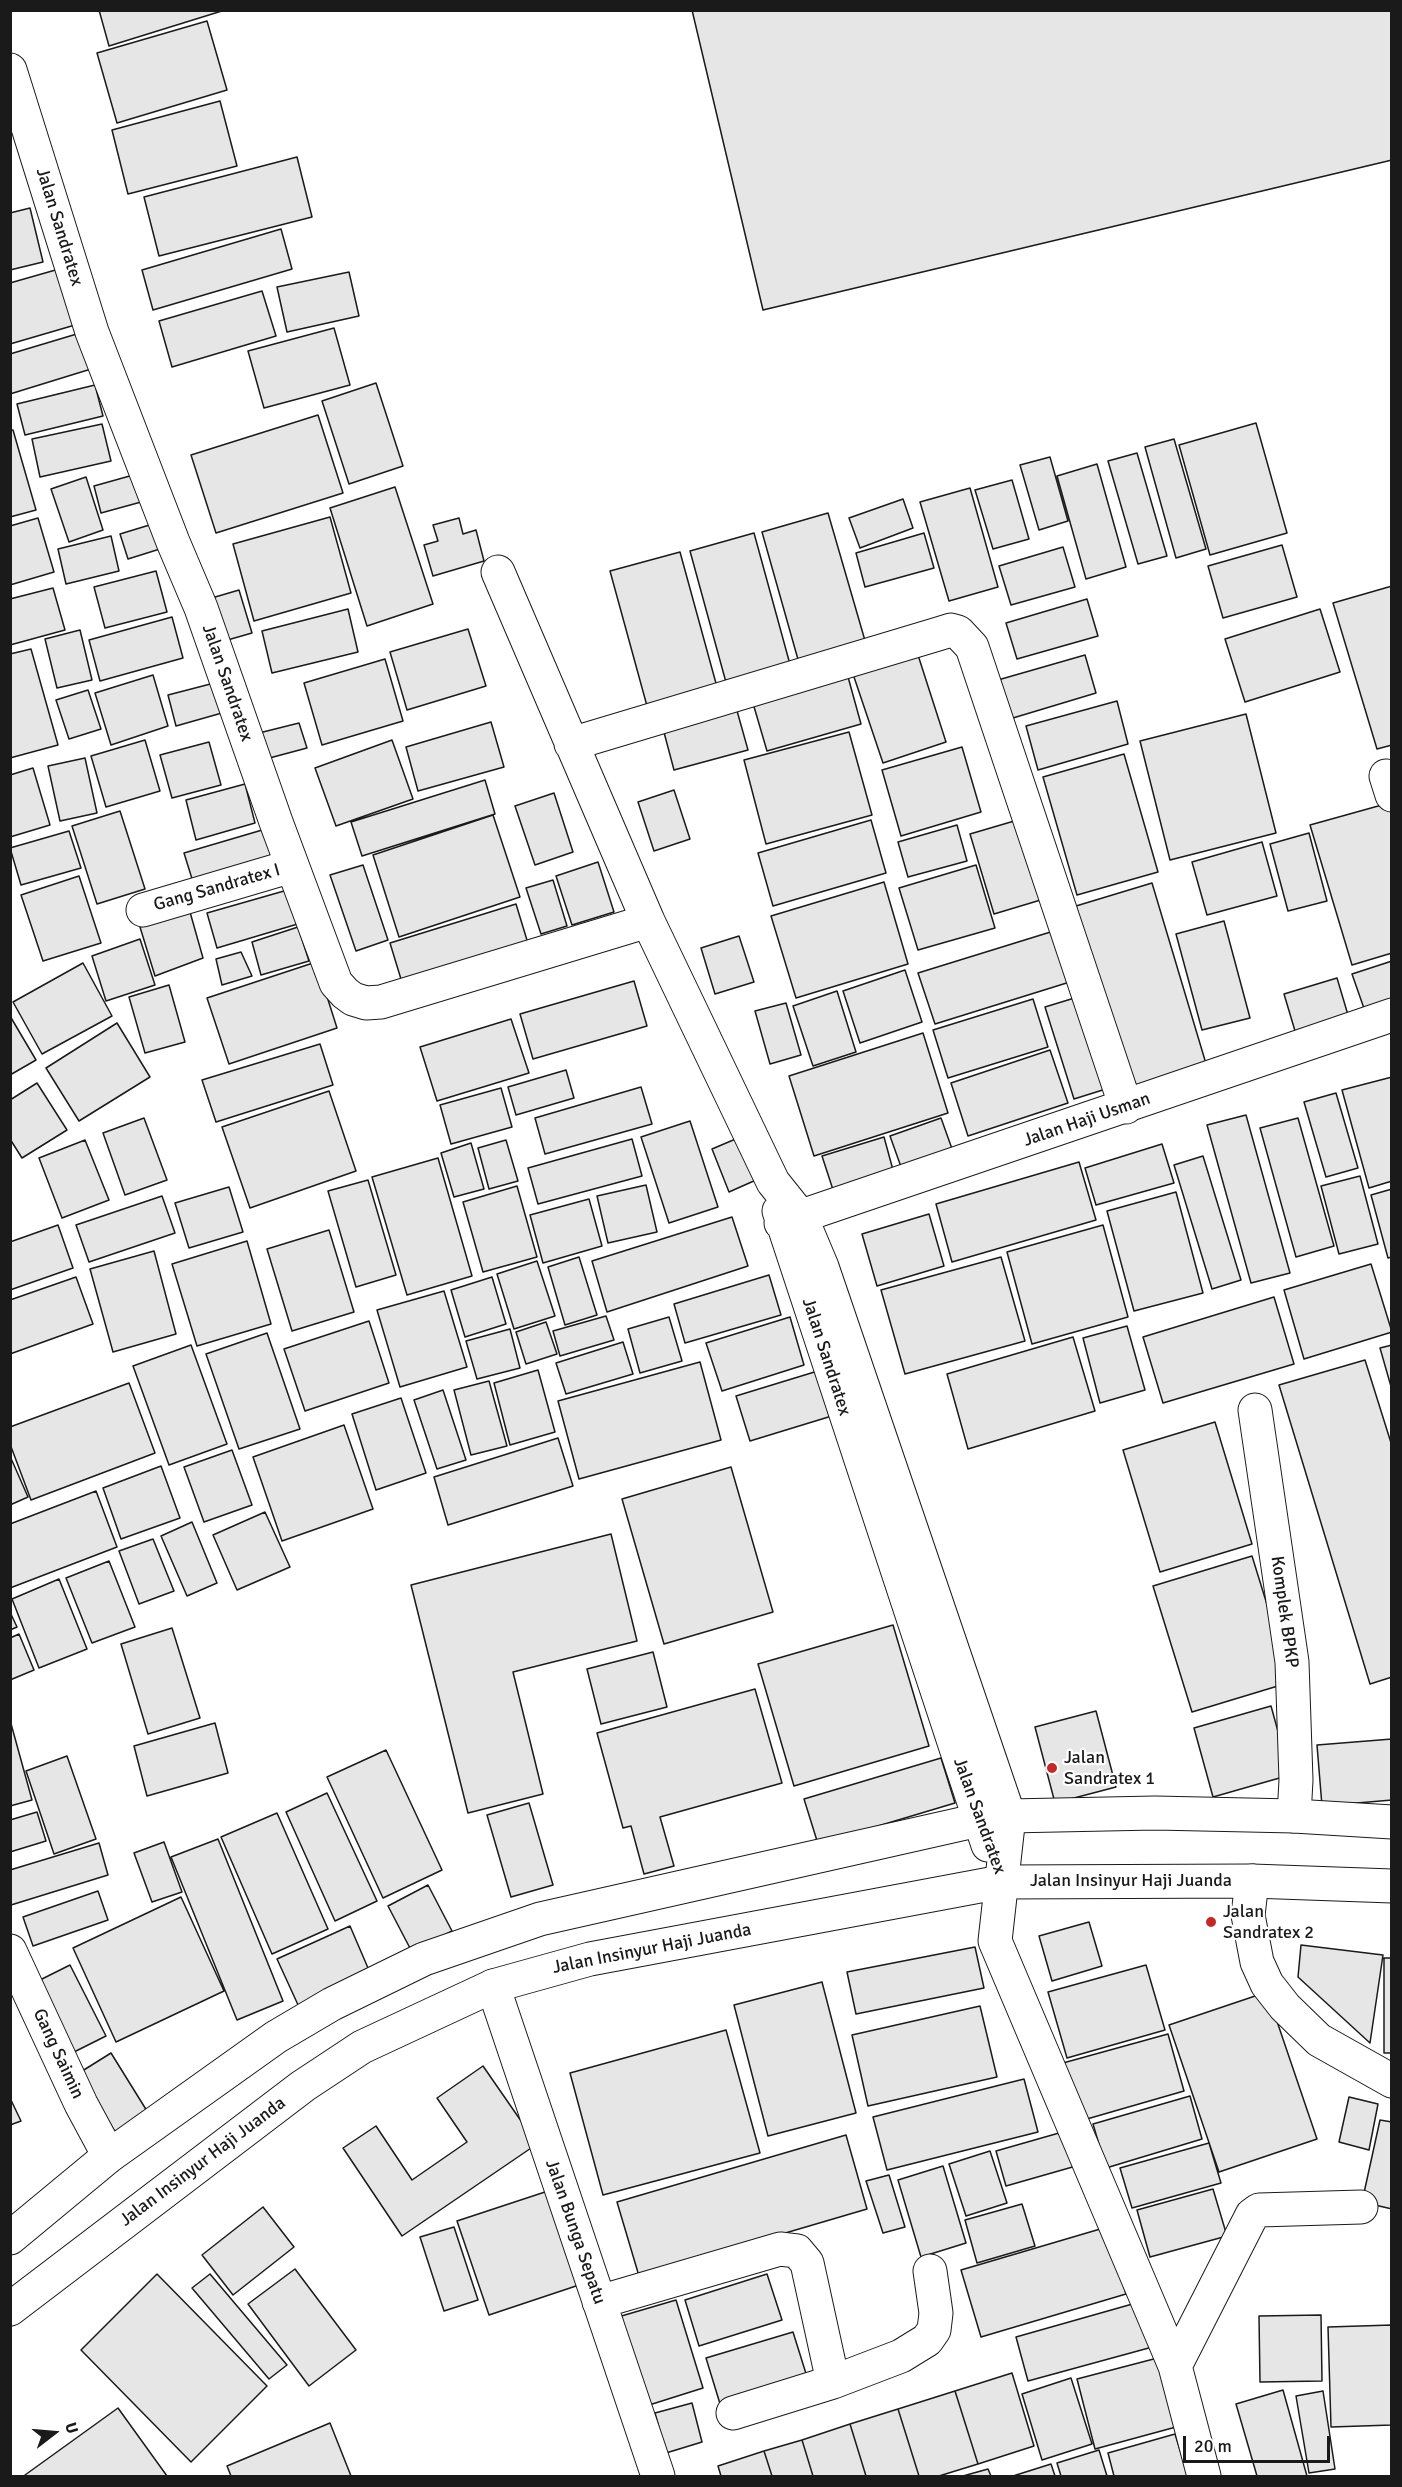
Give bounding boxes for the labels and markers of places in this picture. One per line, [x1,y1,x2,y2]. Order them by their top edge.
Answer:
place label: Jalan Sandratex 1 [1064,1747,1155,1790]
marker: Jalan Sandratex 1 [1045,1761,1059,1775]
place label: Jalan Sandratex 2 [1223,1901,1314,1944]
marker: Jalan Sandratex 2 [1204,1915,1218,1929]

